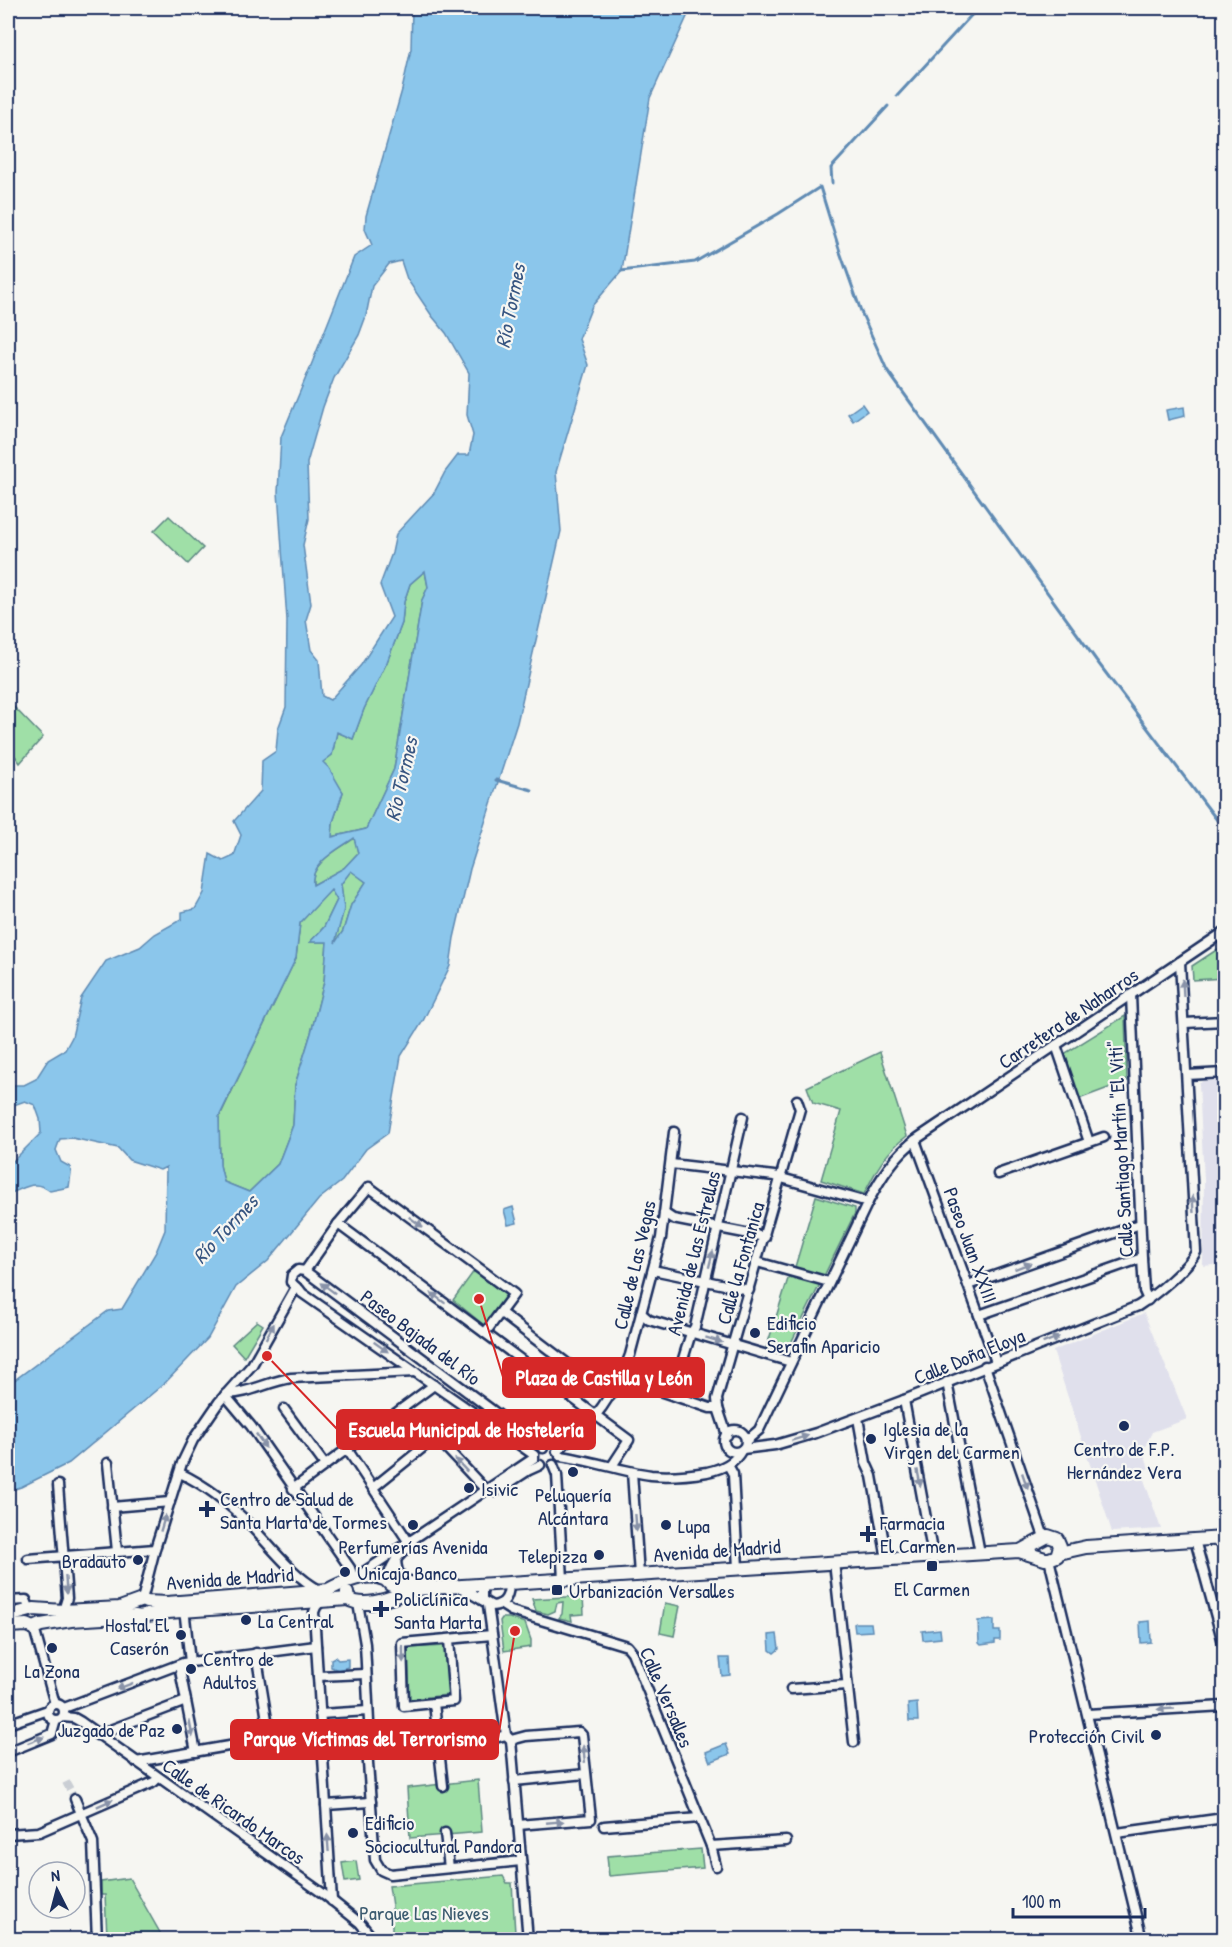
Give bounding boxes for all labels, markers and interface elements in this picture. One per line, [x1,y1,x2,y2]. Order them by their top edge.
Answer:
water label: Río Tormes [488,260,533,350]
water label: Río Tormes [377,733,425,823]
street label: Carretera de Naharros [993,961,1144,1075]
one-way arrow [1178,979,1187,998]
street label: Calle Santiago Martín "El Viti" [1101,1040,1139,1258]
street label: Avenida de las Estrellas [660,1168,727,1338]
street label: Paseo Juan XXIII [938,1184,1004,1306]
water label: Río Tormes [186,1187,266,1270]
one-way arrow [1189,1194,1198,1213]
street label: Calle de Las Vegas [606,1198,662,1332]
street label: Calle la Fontanica [710,1198,770,1327]
one-way arrow [408,1216,424,1228]
one-way arrow [707,1249,717,1268]
one-way arrow [1014,1260,1032,1270]
one-way arrow [320,1282,336,1294]
street label: Paseo Bajada del Río [355,1283,487,1391]
one-way arrow [431,1293,446,1305]
place label: Edificio Serafin Aparicio [767,1309,880,1359]
street label: Calle Doña Eloya [909,1321,1029,1391]
one-way arrow [265,1322,275,1339]
marker: Edificio Serafin Aparicio [748,1326,762,1340]
one-way arrow [1042,1335,1060,1345]
one-way arrow [705,1336,723,1345]
one-way arrow [372,1341,388,1353]
callout: Plaza de Castilla y León [503,1358,704,1397]
text: Plaza de Castilla y León [515,1363,693,1393]
callout: Escuela Municipal de Hostelería [337,1410,595,1449]
text: Escuela Municipal de Hostelería [349,1415,584,1445]
place label: Iglesia de la Virgen del Carmen [883,1415,1020,1465]
marker: Centro de F.P. Hernández Vera [1117,1419,1131,1433]
marker: Iglesia de la Virgen del Carmen [864,1432,878,1446]
one-way arrow [255,1433,267,1449]
one-way arrow [791,1433,809,1442]
place label: Centro de F.P. Hernández Vera [1067,1435,1181,1485]
one-way arrow [455,1458,469,1472]
marker: Peluquería Alcántara [566,1465,580,1479]
one-way arrow [915,1469,924,1488]
one-way arrow [1020,1472,1030,1490]
place label: Isivic [481,1475,518,1502]
marker: Isivic [462,1481,476,1495]
place label: Peluquería Alcántara [535,1481,611,1531]
place label: Centro de Salud de Santa Marta de Tormes [220,1485,387,1535]
marker: Centro de Salud de Santa Marta de Tormes [198,1500,216,1518]
place label: Farmacia El Carmen [879,1509,956,1559]
place label: Lupa [678,1512,710,1539]
one-way arrow [159,1514,168,1532]
one-way arrow [631,1514,640,1533]
marker: Perfumerías Avenida [406,1518,420,1532]
marker: Lupa [659,1518,673,1532]
marker: Farmacia El Carmen [861,1527,875,1541]
street label: Avenida de Madrid [653,1532,782,1568]
place label: Perfumerías Avenida [338,1533,488,1560]
place label: Telepizza [518,1542,587,1569]
place label: Bradauto [62,1547,126,1574]
marker: Telepizza [592,1548,606,1562]
marker: Bradauto [131,1553,145,1567]
place label: Unicaja Banco [357,1559,457,1586]
marker: El Carmen [925,1559,939,1573]
street label: Avenida de Madrid [166,1560,295,1596]
marker: Unicaja Banco [338,1565,352,1579]
one-way arrow [62,1575,71,1594]
place label: El Carmen [894,1575,970,1602]
place label: Urbanización Versalles [569,1577,735,1604]
marker: Urbanización Versalles [550,1583,564,1597]
place label: Policlínica Santa Marta [394,1585,482,1635]
marker: Policlínica Santa Marta [372,1600,390,1618]
place label: La Central [258,1607,334,1634]
place label: Hostal El Caserón [105,1611,170,1661]
marker: La Central [239,1613,253,1627]
marker: Hostal El Caserón [174,1628,188,1642]
marker: La Zona [45,1641,59,1655]
street label: Calle Versalles [634,1643,700,1752]
place label: Centro de Adultos [203,1645,274,1695]
one-way arrow [398,1645,407,1664]
place label: La Zona [25,1657,80,1684]
marker: Centro de Adultos [184,1662,198,1676]
one-way arrow [116,1681,134,1691]
one-way arrow [1157,1705,1176,1714]
place label: Juzgado de Paz [57,1716,165,1743]
one-way arrow [187,1720,196,1739]
callout: Parque Víctimas del Terrorismo [231,1720,498,1759]
marker: Juzgado de Paz [170,1722,184,1736]
place label: Protección Civil [1029,1722,1145,1749]
text: Parque Víctimas del Terrorismo [243,1724,487,1754]
marker: Protección Civil [1149,1728,1163,1742]
one-way arrow [28,1735,46,1745]
one-way arrow [579,1744,589,1763]
street label: Calle de Ricardo Marcos [157,1752,311,1871]
one-way arrow [96,1798,114,1808]
place label: Edificio Sociocultural Pandora [365,1809,522,1859]
one-way arrow [545,1817,564,1827]
marker: Edificio Sociocultural Pandora [346,1826,360,1840]
one-way arrow [323,1833,333,1852]
north arrow [27,1860,87,1920]
text: N [50,1864,61,1886]
scale bar [1013,1881,1145,1919]
text: 100 m [1022,1889,1061,1914]
park label: Parque Las Nieves [359,1899,489,1926]

